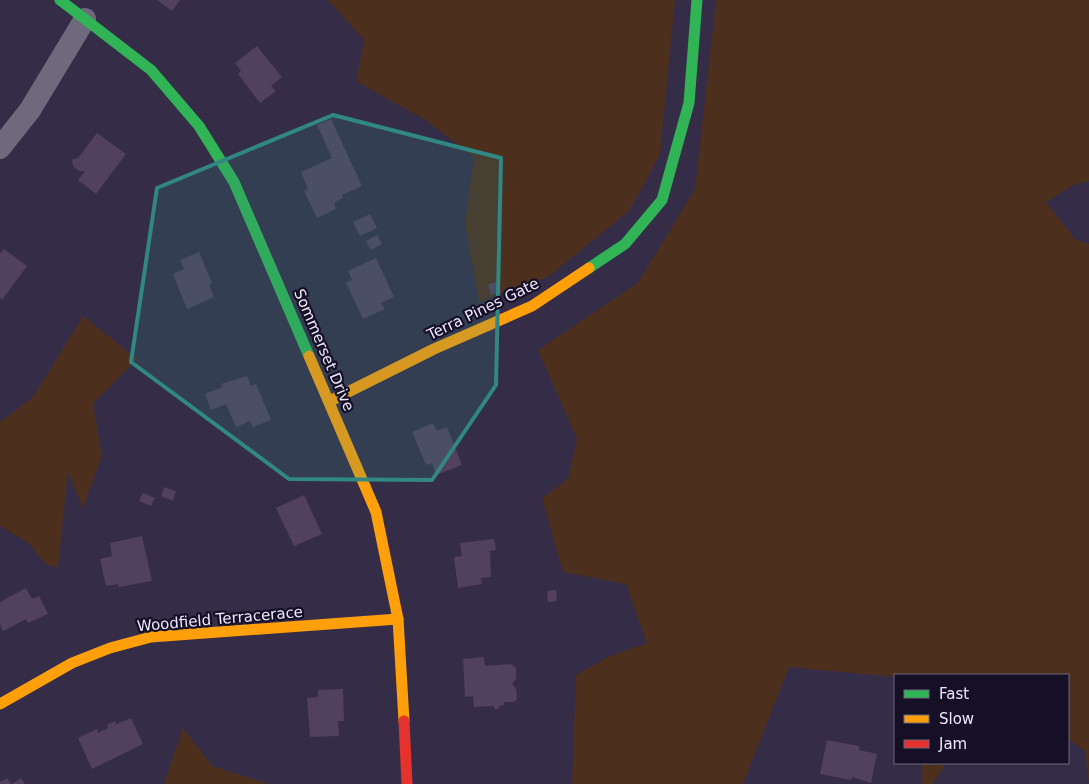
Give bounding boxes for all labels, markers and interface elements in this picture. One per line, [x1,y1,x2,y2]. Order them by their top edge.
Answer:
street label: Terra Pines Gate [423,274,542,344]
street label: Sommerset Drive [290,286,358,414]
street label: Woodfield Terracerace [136,603,304,635]
legend [894,674,1069,764]
text: Fast [939,685,969,703]
text: Slow [939,710,974,728]
text: Jam [938,735,967,753]

